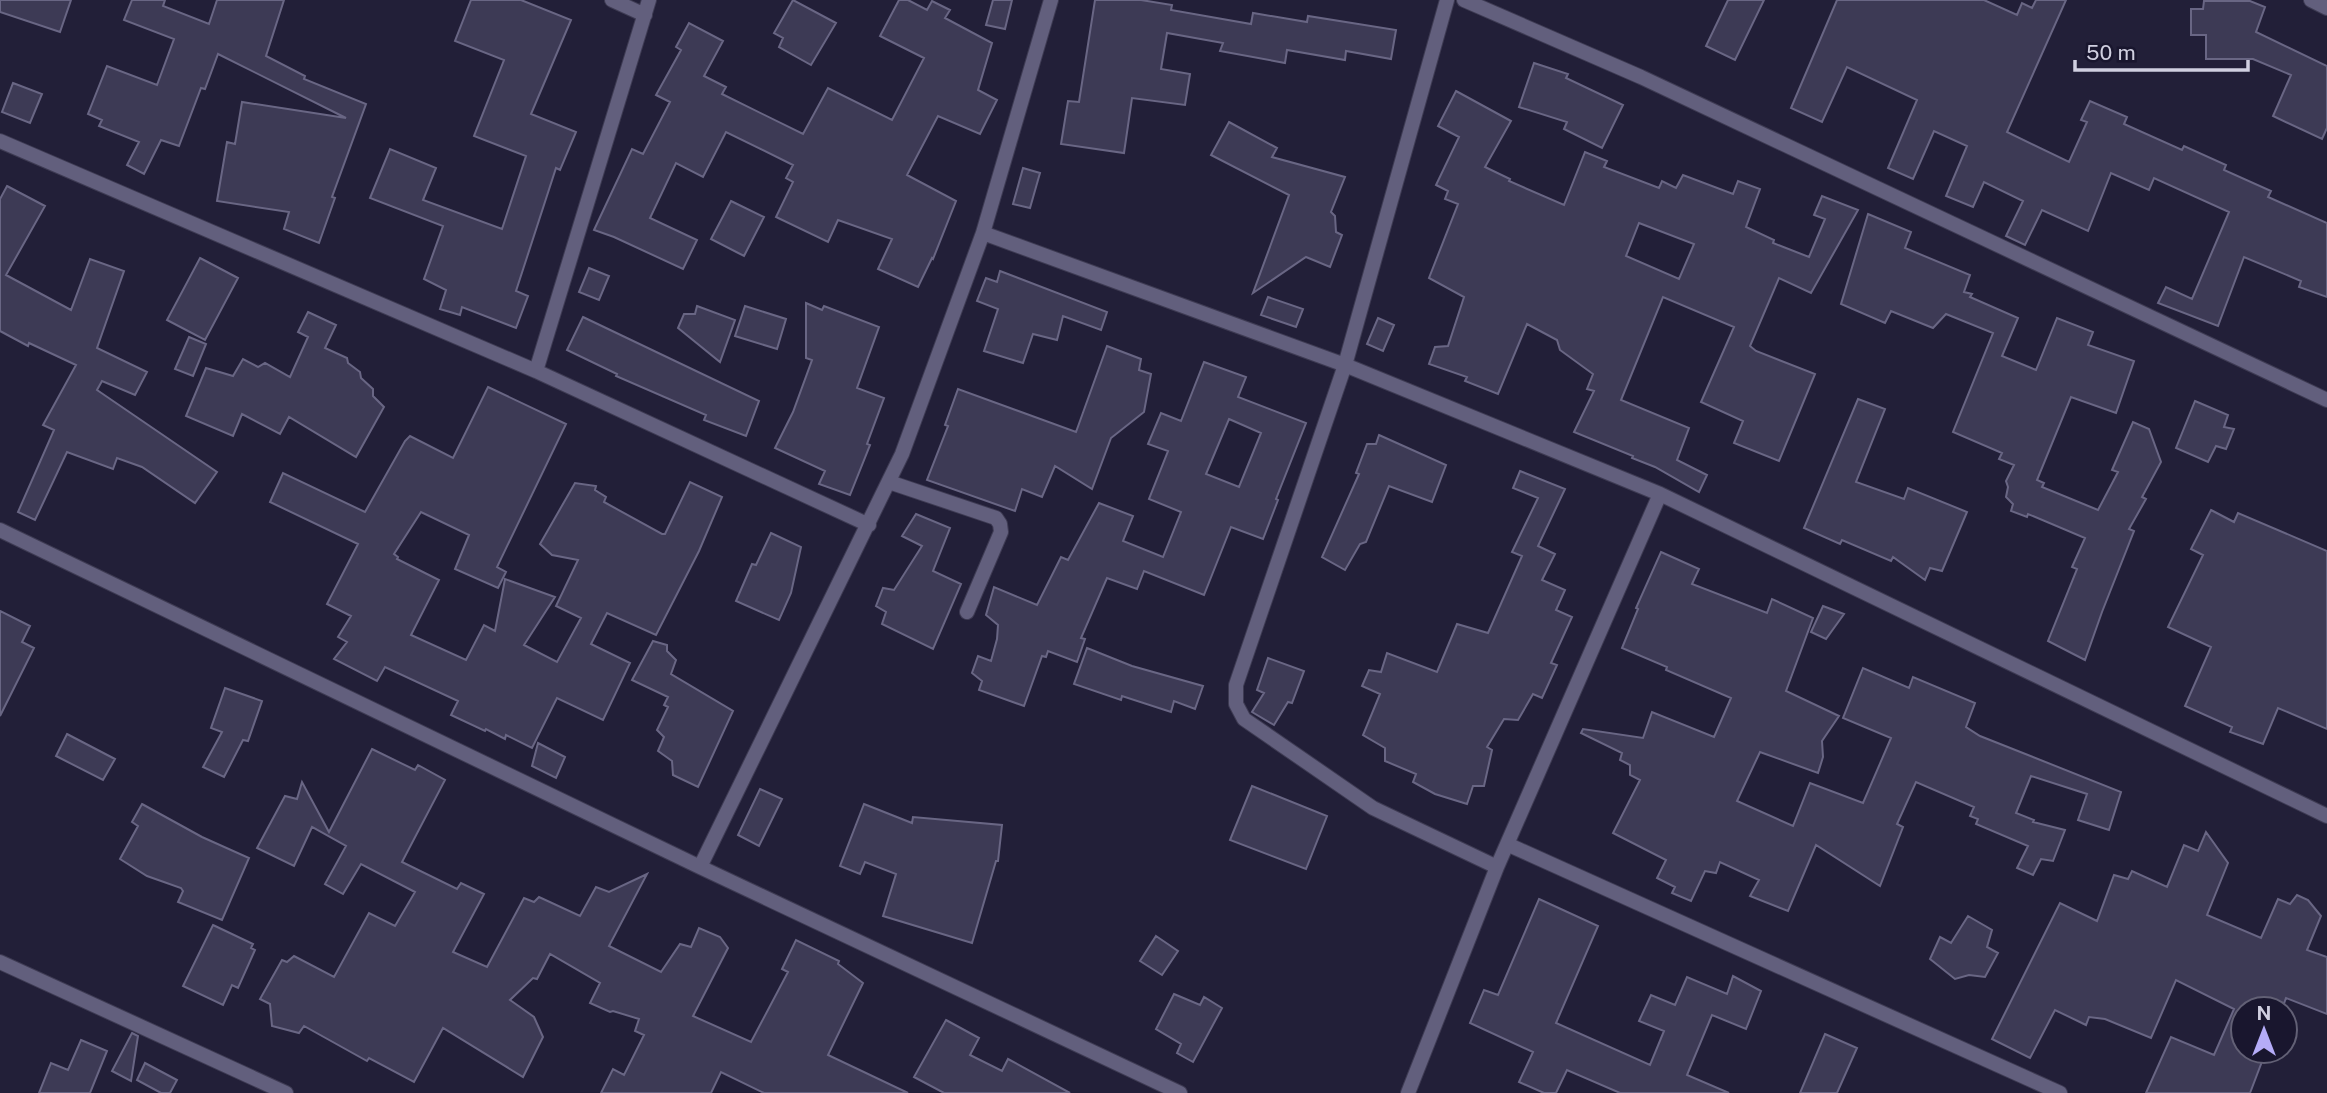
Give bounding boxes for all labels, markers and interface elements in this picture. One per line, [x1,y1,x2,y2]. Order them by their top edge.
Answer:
scale bar [2075,28,2248,72]
text: 50 m [2086,40,2136,65]
north arrow [2229,995,2299,1065]
text: N [2257,1002,2271,1024]

